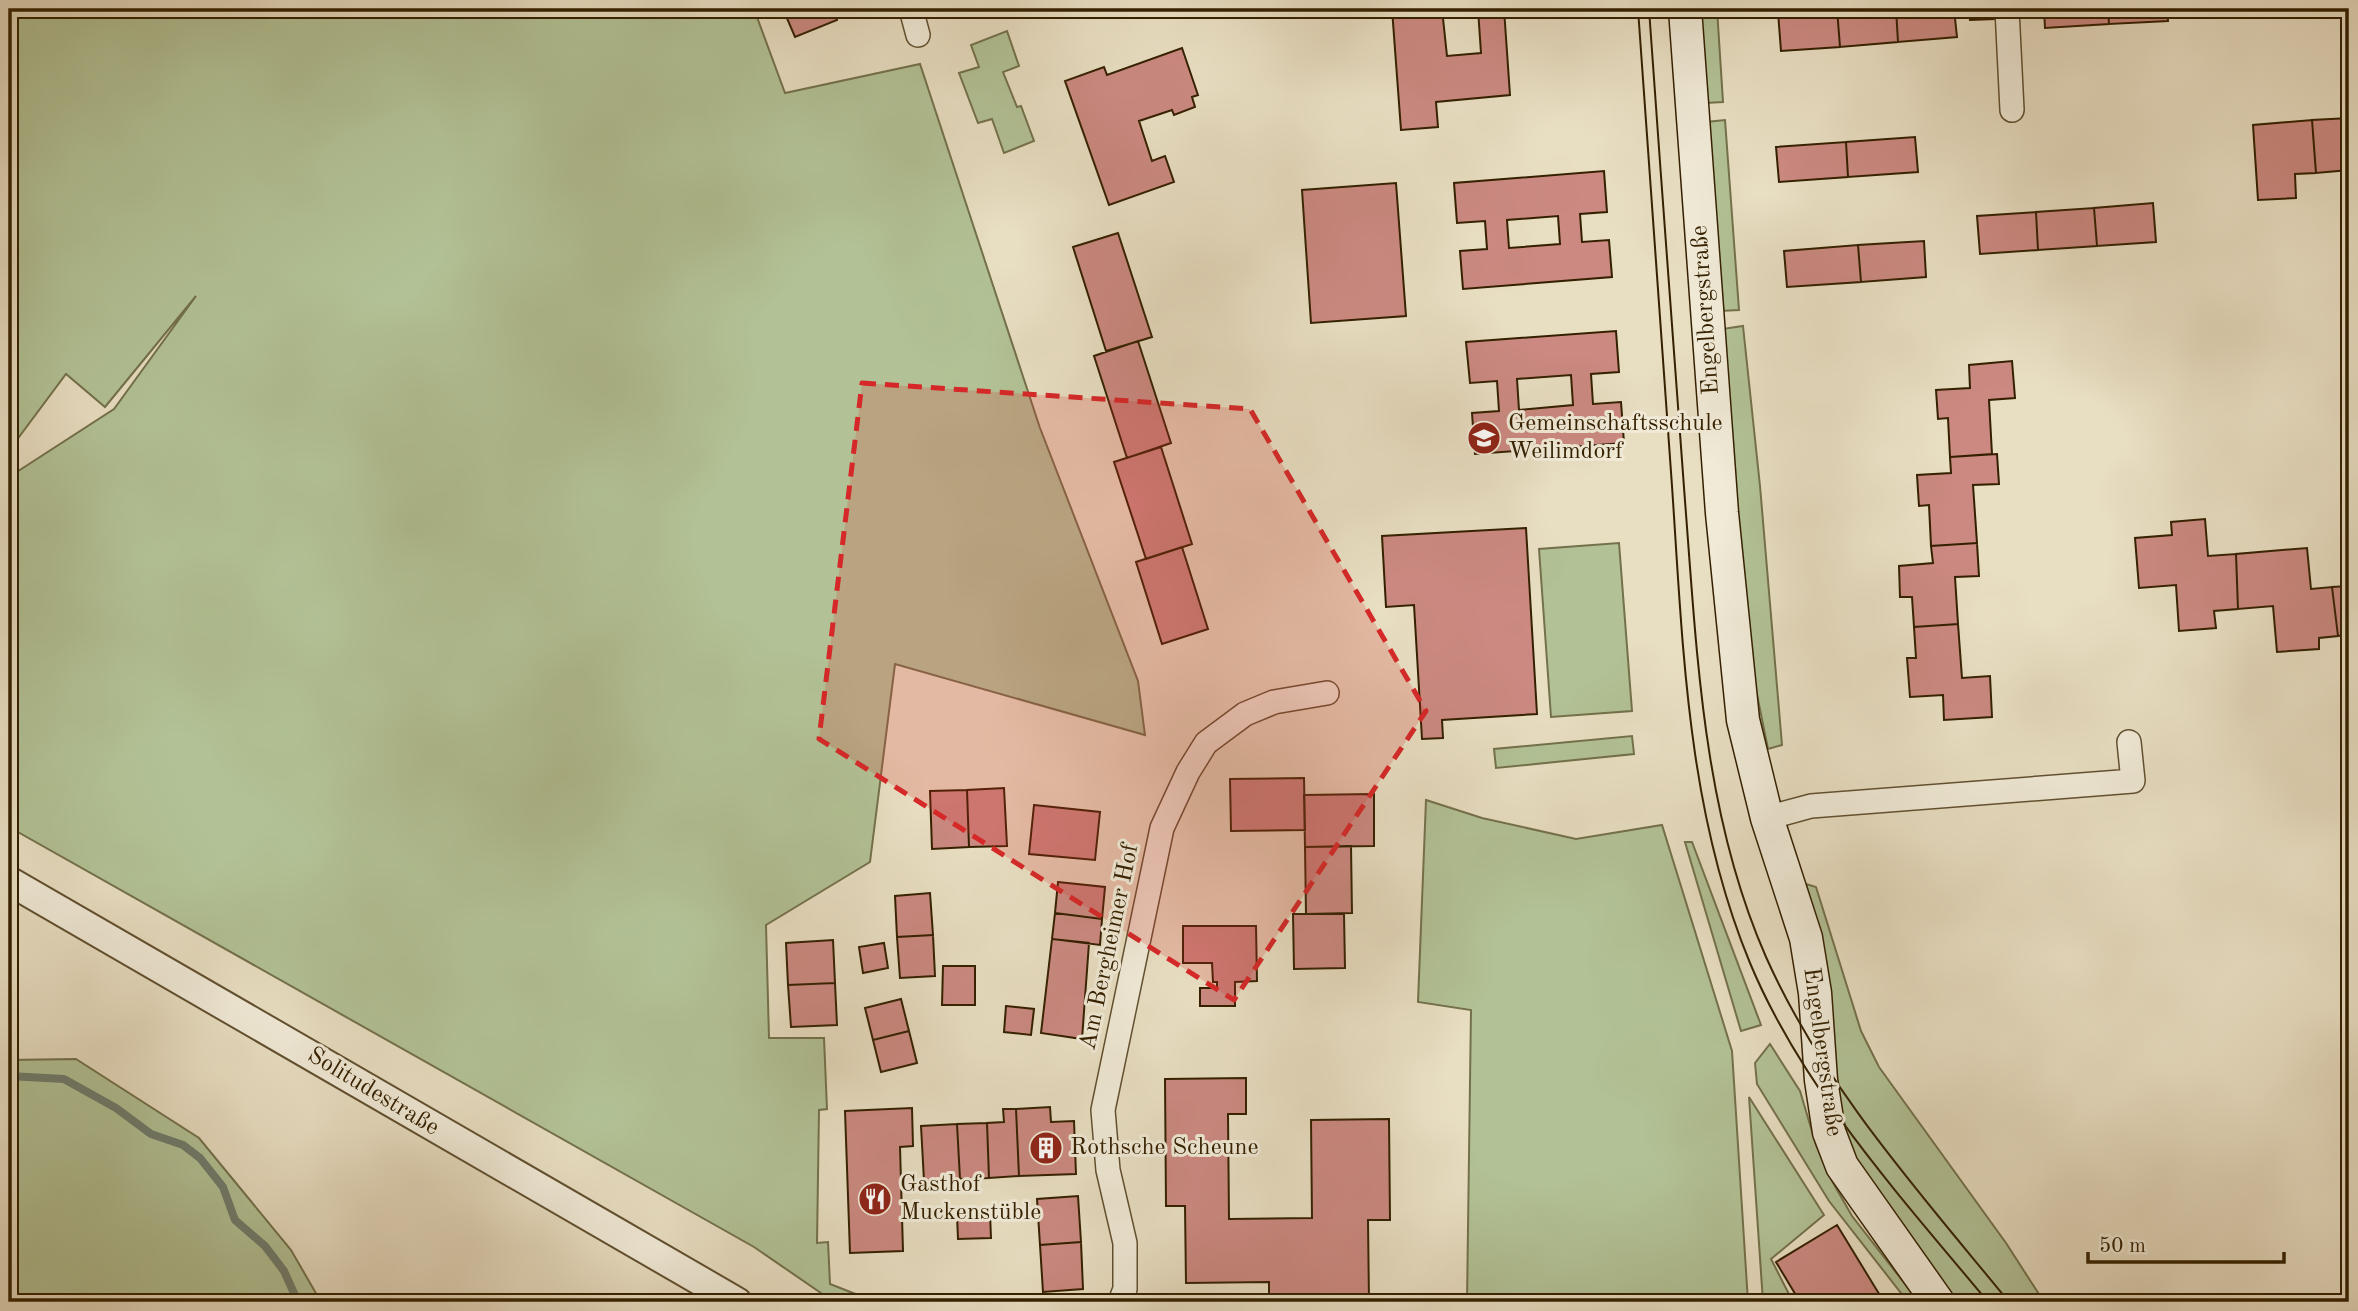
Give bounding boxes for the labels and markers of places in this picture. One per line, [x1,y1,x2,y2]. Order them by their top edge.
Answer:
place label: Gemeinschaftsschule Weilimdorf [1508,412,1723,464]
school or university icon: Gemeinschaftsschule Weilimdorf [1465,419,1503,457]
building icon: Rothsche Scheune [1027,1129,1065,1167]
place label: Rothsche Scheune [1070,1136,1259,1160]
place label: Gasthof Muckenstüble [900,1173,1041,1225]
restaurant icon: Gasthof Muckenstüble [856,1180,894,1218]

